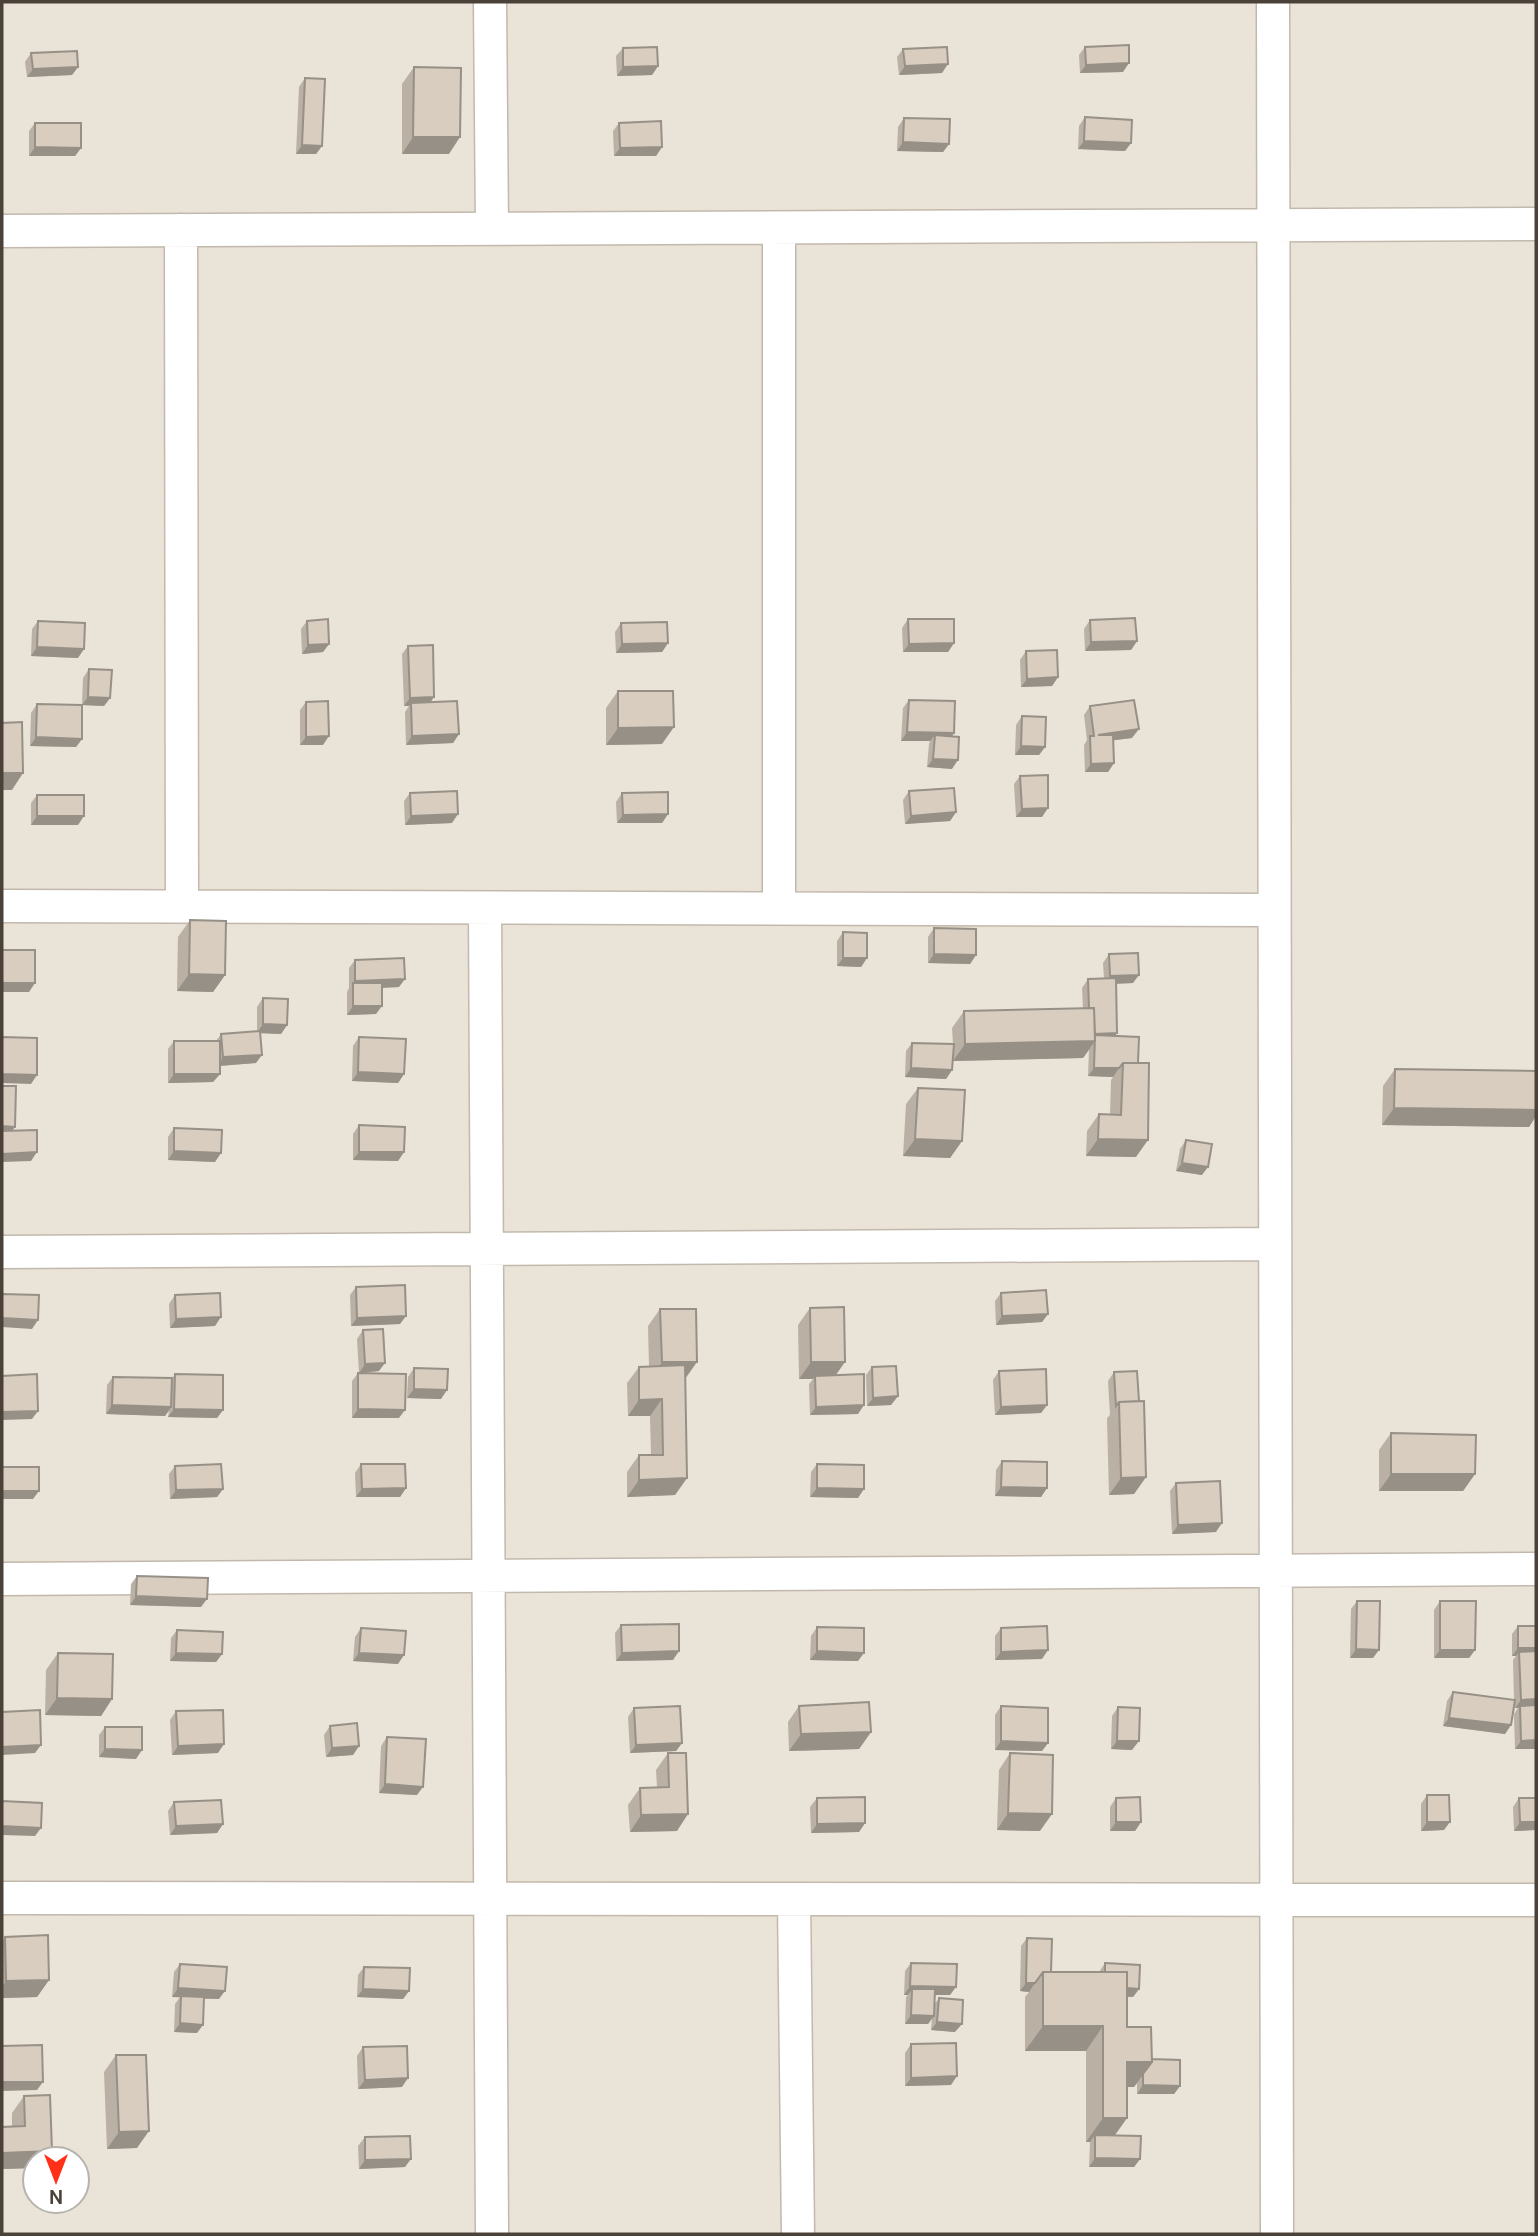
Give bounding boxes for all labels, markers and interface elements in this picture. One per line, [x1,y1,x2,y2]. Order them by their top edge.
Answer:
north arrow [21,2145,91,2215]
text: N [49,2184,63,2209]

